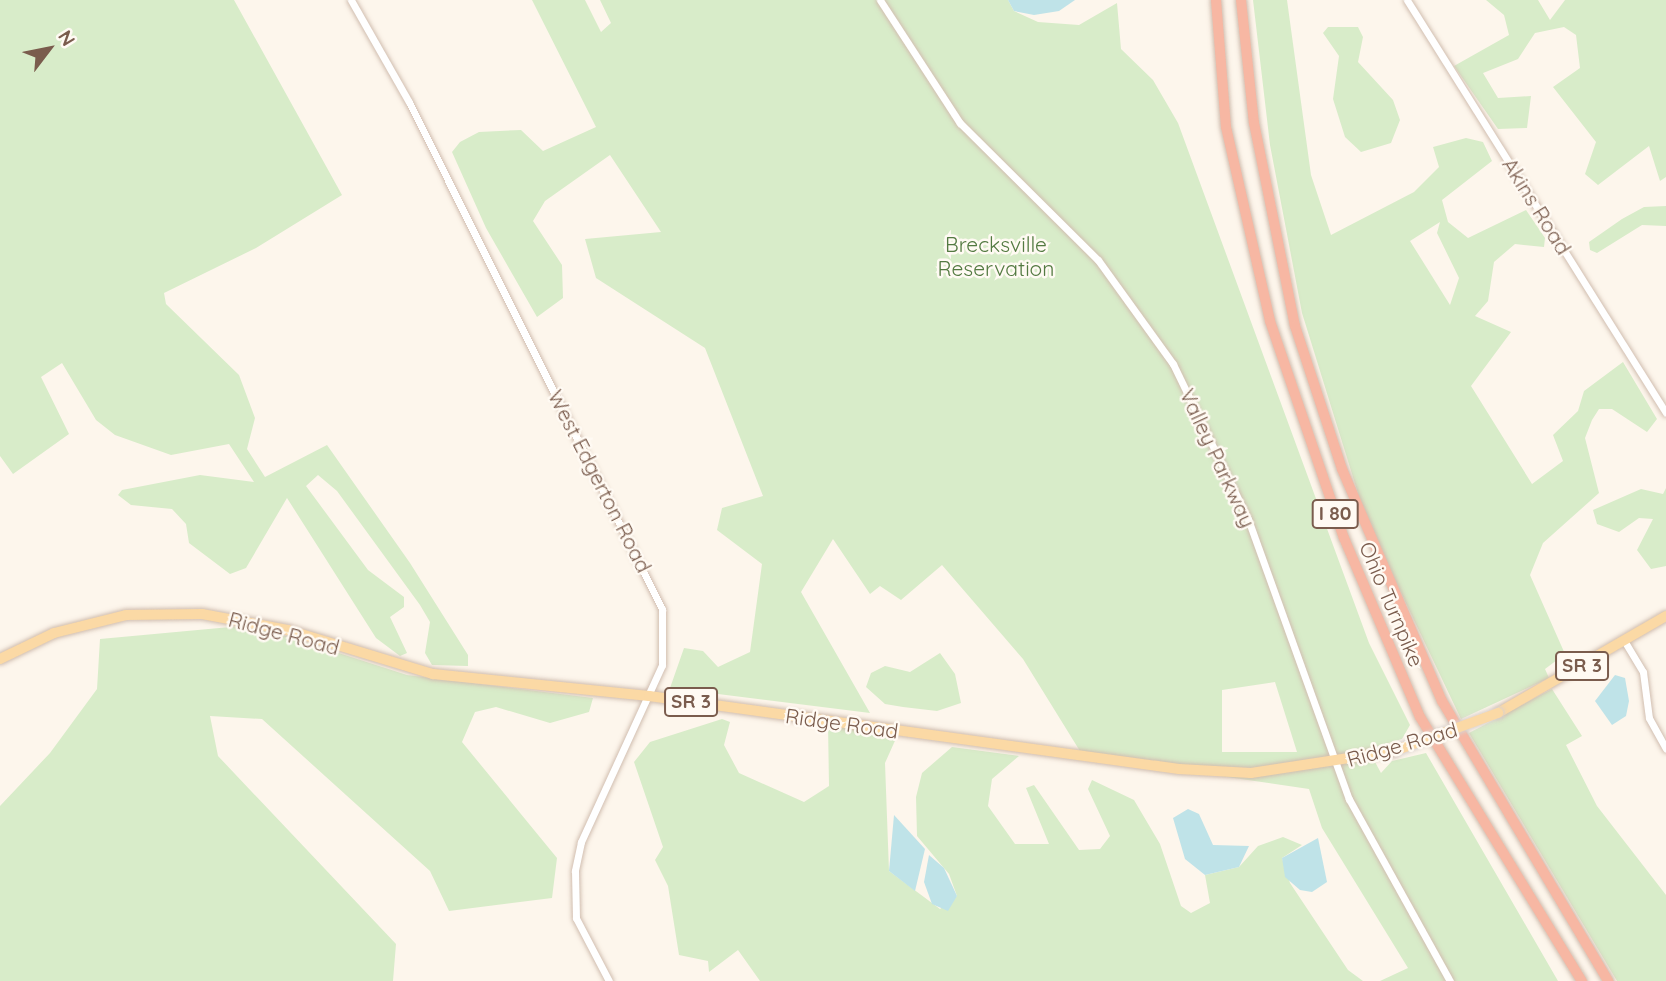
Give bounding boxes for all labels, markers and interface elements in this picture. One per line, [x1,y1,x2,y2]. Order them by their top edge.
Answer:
north arrow [14,14,84,84]
text: N [53,26,81,50]
street label: Akins Road [1497,153,1577,259]
park label: Brecksville Reservation [938,231,1054,281]
street label: Valley Parkway [1175,385,1261,531]
street label: West Edgerton Road [543,386,657,576]
road number: I 80 [1310,499,1360,530]
street label: Ohio Turnpike [1354,538,1430,670]
street label: Ridge Road [226,606,342,660]
road number: SR 3 [1554,650,1610,681]
road number: SR 3 [663,687,719,718]
street label: Ridge Road [784,703,900,743]
street label: Ridge Road [1344,716,1460,772]

